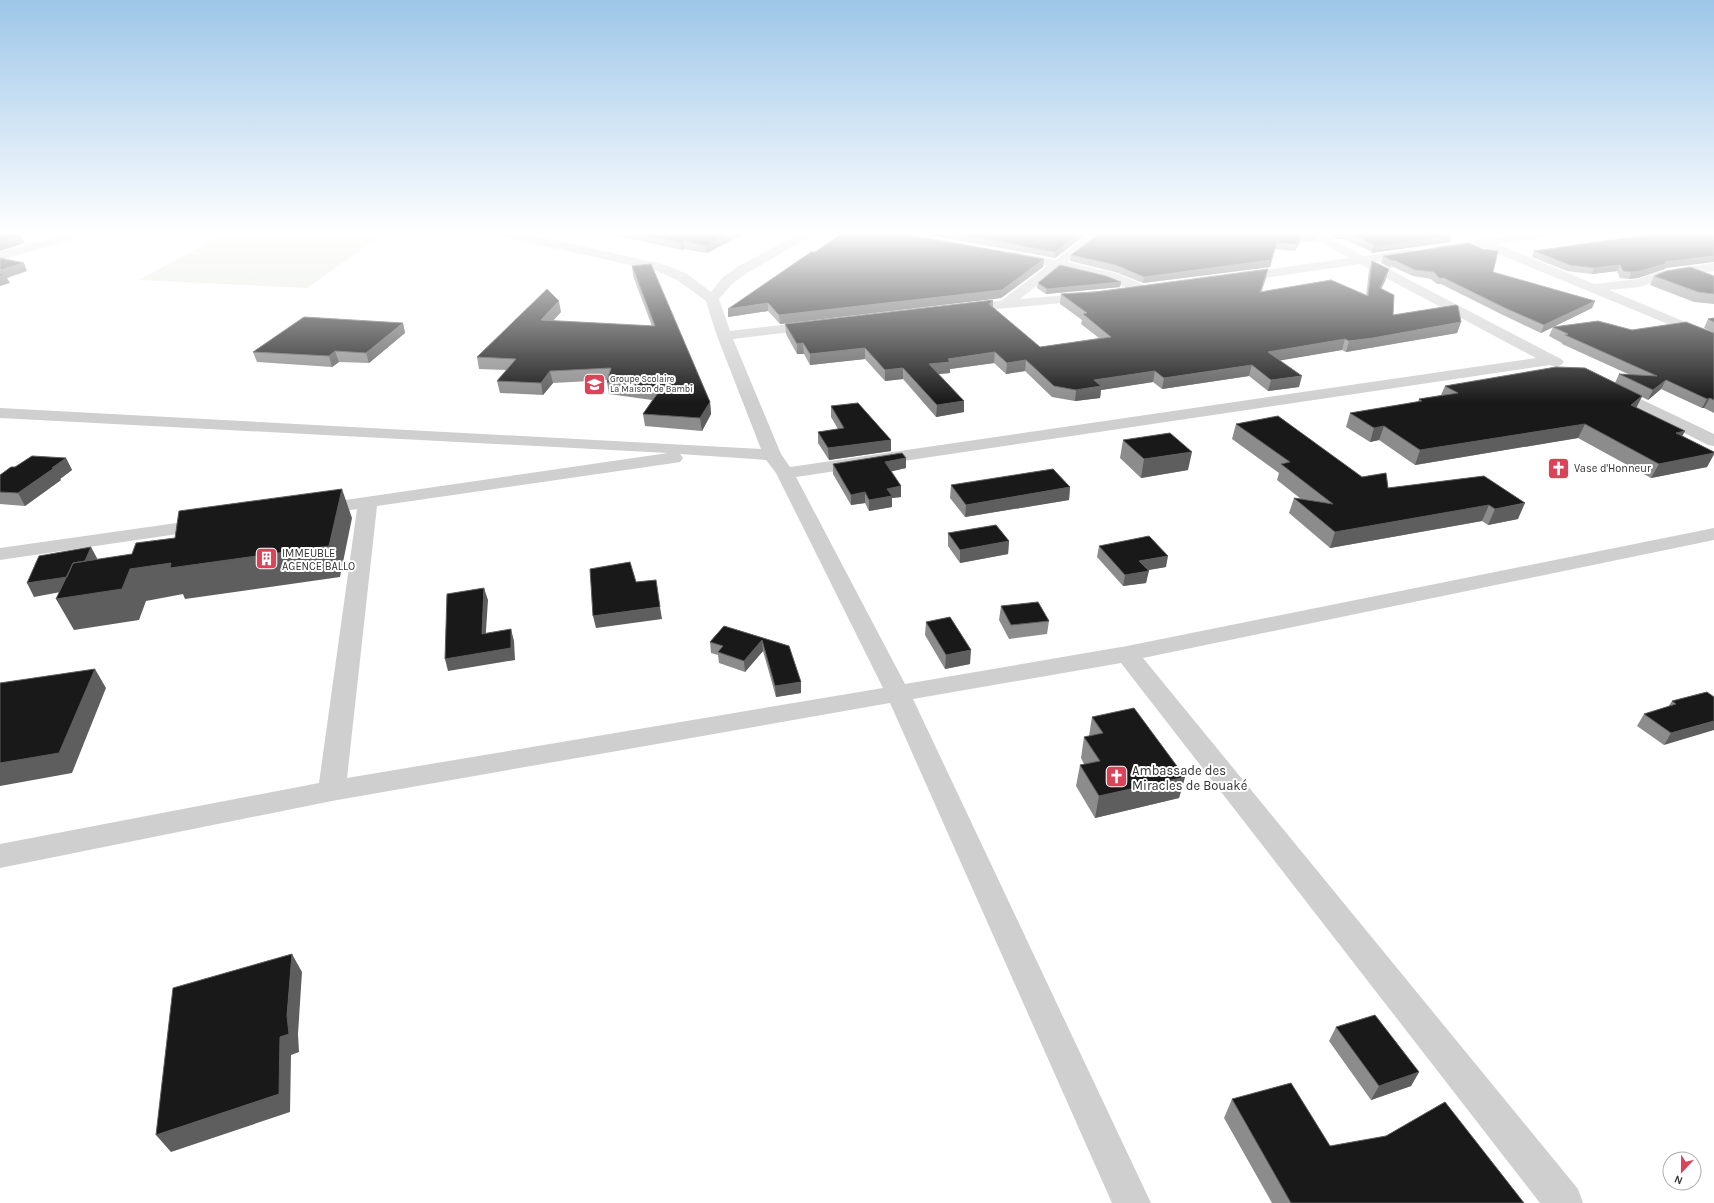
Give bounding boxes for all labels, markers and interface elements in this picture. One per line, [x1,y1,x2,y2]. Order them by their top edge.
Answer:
school or university icon: Groupe Scolaire La Maison de Bambi [582,371,608,397]
place label: Groupe Scolaire La Maison de Bambi [610,374,693,394]
church icon: Vase d'Honneur [1546,455,1572,481]
place label: Vase d'Honneur [1574,462,1651,475]
building icon: IMMEUBLE AGENCE BALLO [254,546,280,572]
place label: IMMEUBLE AGENCE BALLO [282,547,355,573]
place label: Ambassade des Miracles de Bouaké [1132,763,1248,793]
church icon: Ambassade des Miracles de Bouaké [1104,764,1130,790]
north arrow [1662,1151,1702,1191]
text: N [1672,1172,1685,1187]

